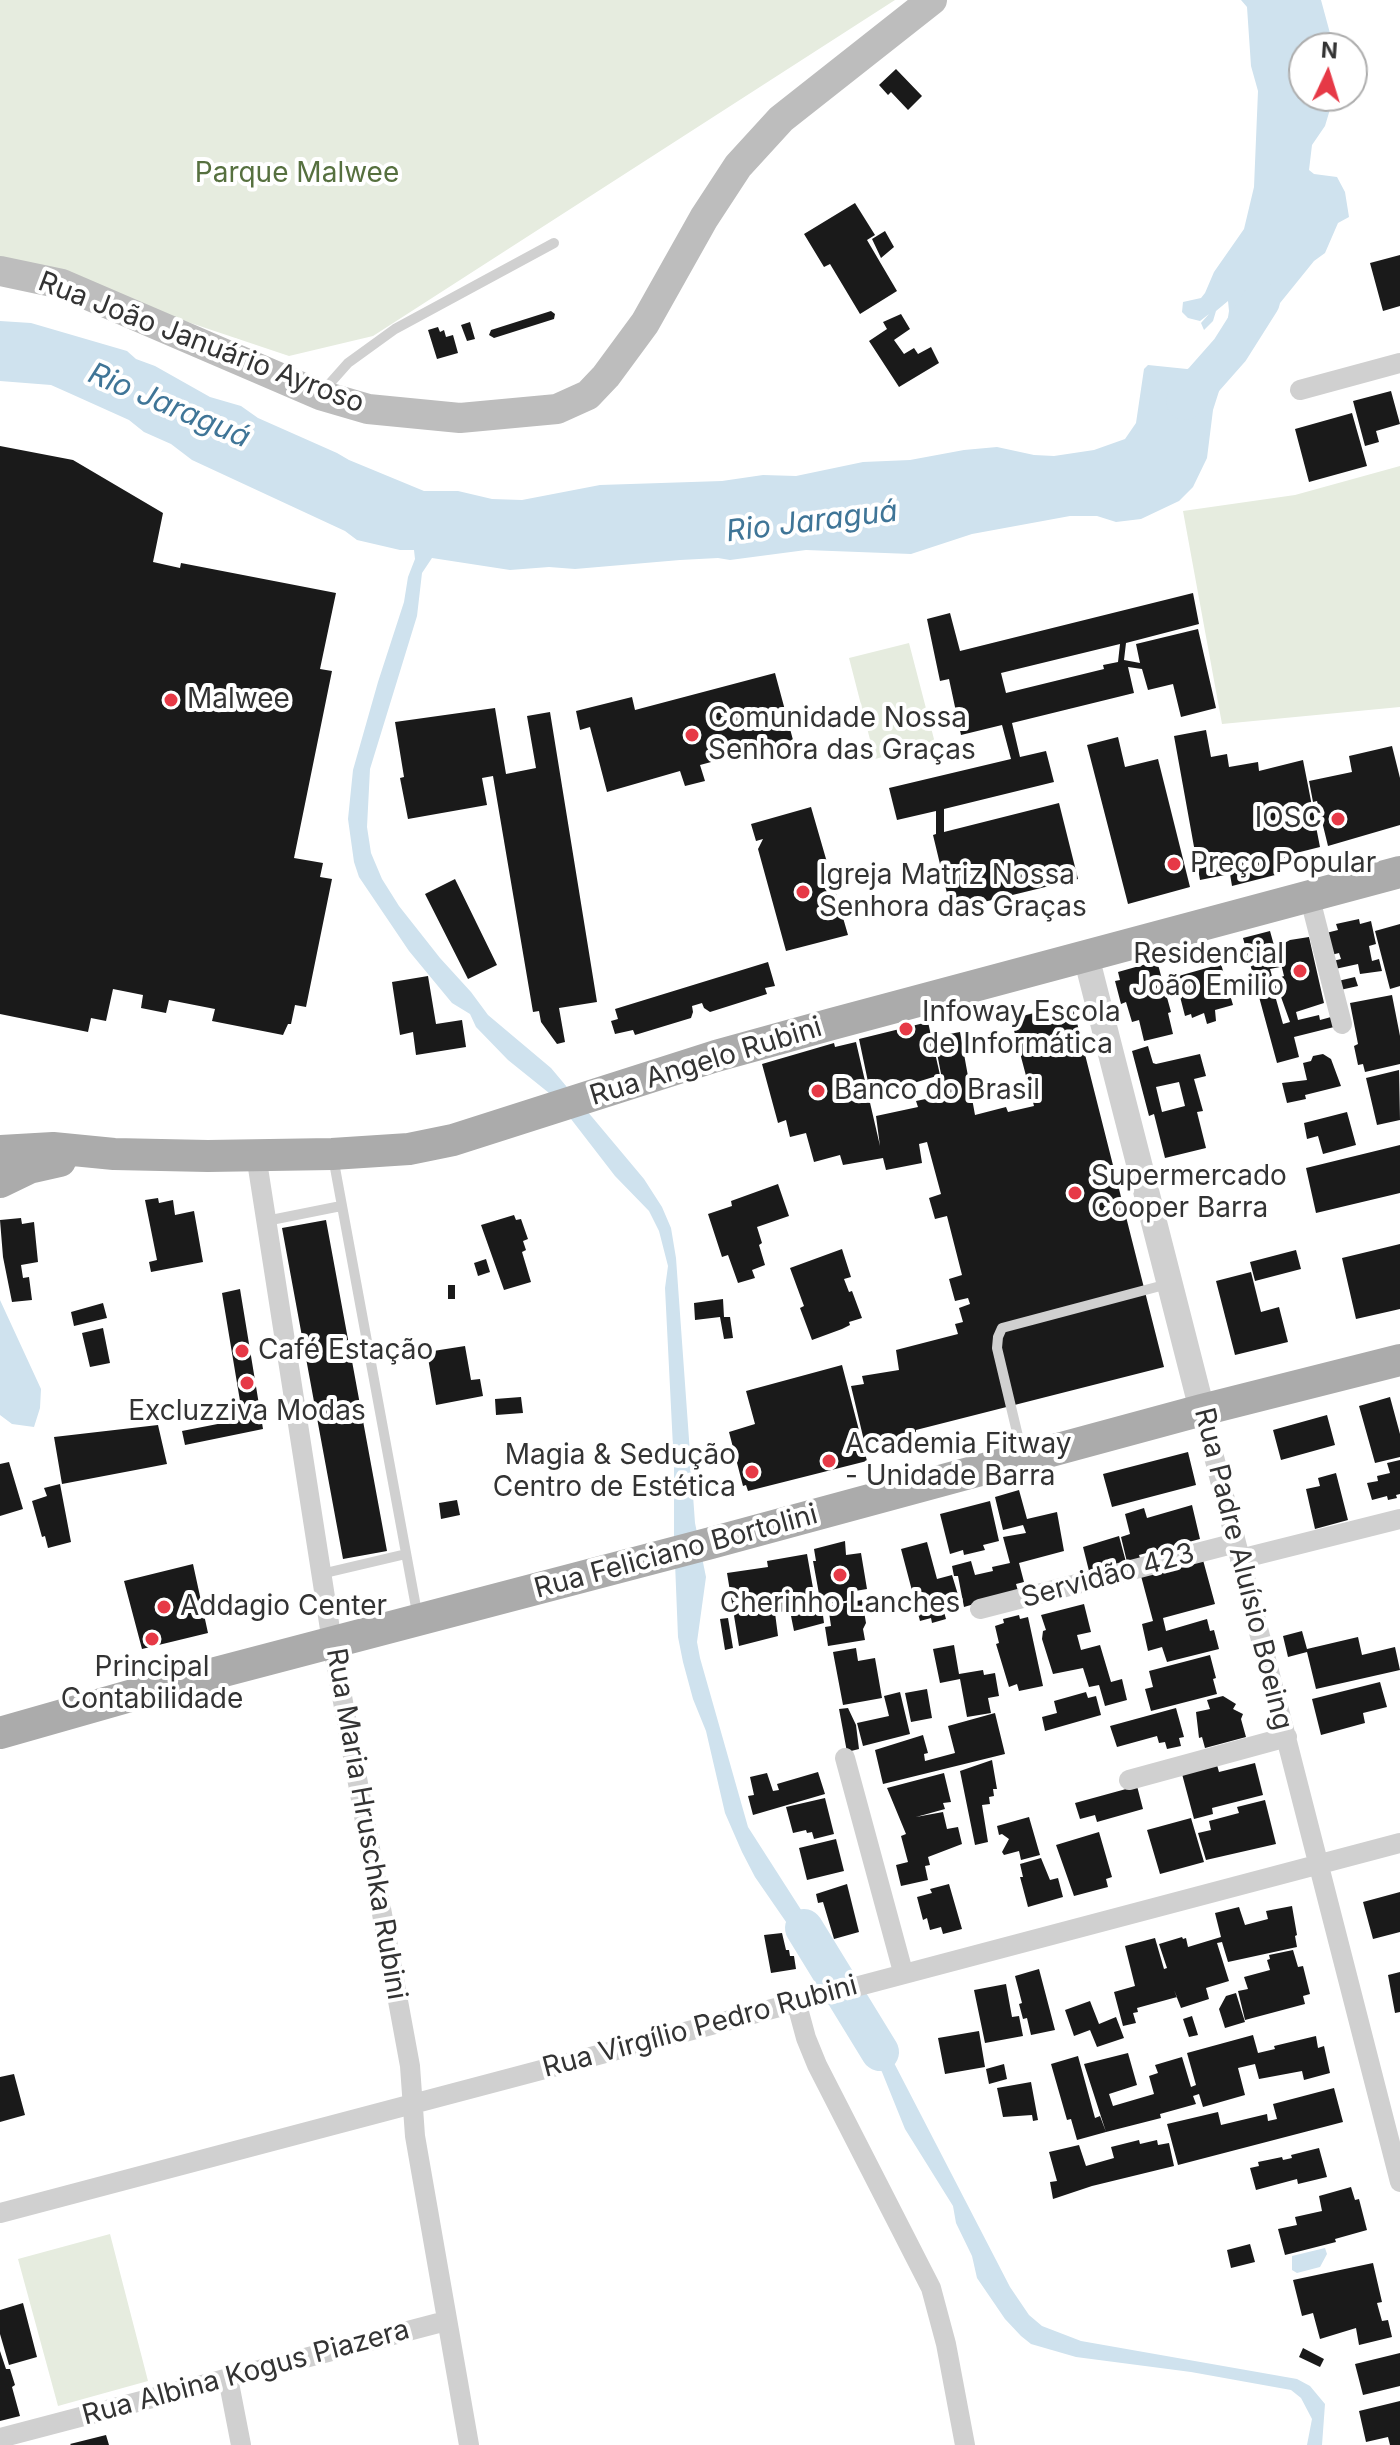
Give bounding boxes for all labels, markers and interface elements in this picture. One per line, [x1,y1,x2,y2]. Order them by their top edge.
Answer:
north arrow [1288,32,1368,112]
text: N [1320,36,1339,64]
park label: Parque Malwee [195,157,399,191]
street label: Rua João Januário Ayroso [33,265,369,421]
water label: Rio Jaraguá [83,356,255,456]
water label: Rio Jaraguá [724,494,900,550]
place label: Malwee [187,683,290,717]
marker: Malwee [162,691,180,709]
place label: Comunidade Nossa Senhora das Graças [708,702,976,768]
marker: Comunidade Nossa Senhora das Graças [683,726,701,744]
place label: IOSC [1255,802,1322,836]
marker: IOSC [1329,810,1347,828]
place label: Preço Popular [1190,847,1376,881]
marker: Preço Popular [1165,855,1183,873]
place label: Igreja Matriz Nossa Senhora das Graças [819,859,1087,925]
marker: Igreja Matriz Nossa Senhora das Graças [794,883,812,901]
place label: Residencial João Emilio [1132,938,1284,1004]
marker: Residencial João Emilio [1291,962,1309,980]
place label: Infoway Escola de Informática [922,996,1121,1062]
street label: Rua Angelo Rubini [586,1011,826,1113]
marker: Infoway Escola de Informática [897,1020,915,1038]
place label: Banco do Brasil [834,1074,1040,1108]
marker: Banco do Brasil [809,1082,827,1100]
place label: Supermercado Cooper Barra [1091,1160,1287,1226]
marker: Supermercado Cooper Barra [1066,1184,1084,1202]
place label: Café Estação [258,1334,433,1368]
marker: Café Estação [233,1342,251,1360]
marker: Excluzziva Modas [238,1374,256,1392]
place label: Excluzziva Modas [128,1395,366,1429]
street label: Rua Padre Aluísio Boeing [1187,1404,1299,1734]
place label: Academia Fitway - Unidade Barra [845,1428,1072,1494]
place label: Magia & Sedução Centro de Estética [493,1439,736,1505]
marker: Academia Fitway - Unidade Barra [820,1452,838,1470]
marker: Magia & Sedução Centro de Estética [743,1463,761,1481]
street label: Rua Feliciano Bortolini [531,1498,821,1606]
street label: Servidão 423 [1018,1537,1198,1615]
marker: Cherinho Lanches [831,1566,849,1584]
place label: Cherinho Lanches [720,1587,960,1621]
place label: Addagio Center [180,1590,387,1624]
marker: Addagio Center [155,1598,173,1616]
marker: Principal Contabilidade [143,1630,161,1648]
street label: Rua Maria Hruschka Rubini [318,1646,414,2002]
place label: Principal Contabilidade [61,1651,243,1717]
street label: Rua Virgílio Pedro Rubini [539,1969,861,2085]
street label: Rua Albina Kogus Piazera [79,2313,413,2433]

